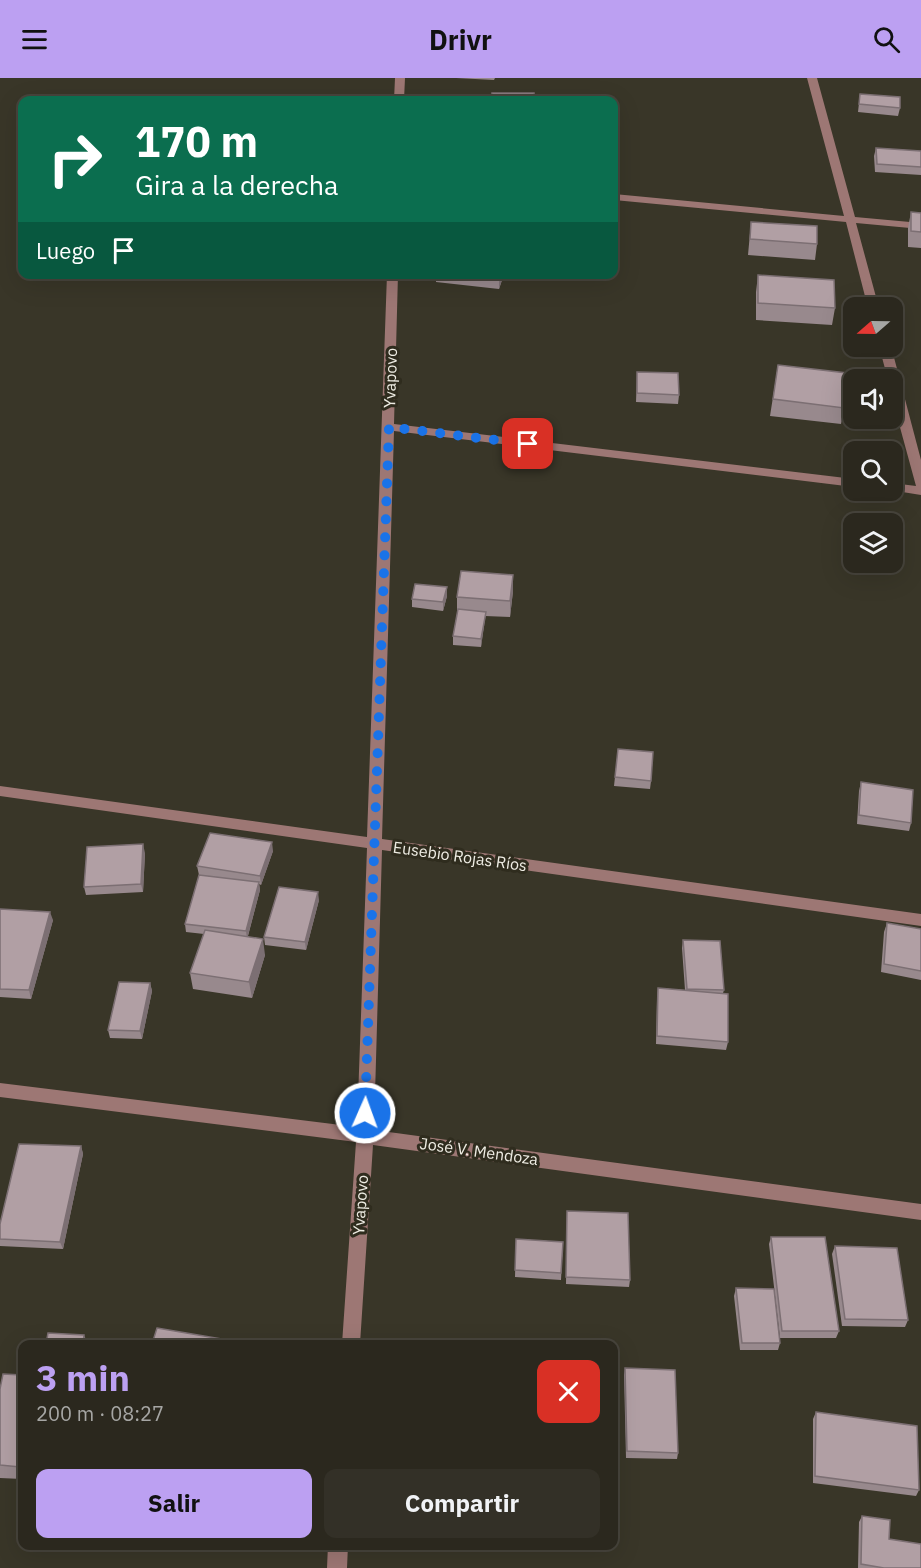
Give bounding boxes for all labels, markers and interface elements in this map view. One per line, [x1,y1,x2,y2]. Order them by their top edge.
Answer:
text: Drivr [429,22,492,57]
icon: menu [18,23,51,56]
icon: search [870,23,903,56]
text: 170 m [135,114,258,169]
icon: right [36,120,114,198]
text: Gira a la derecha [135,167,338,202]
icon: arrive [107,234,140,267]
text: Luego [36,236,95,265]
north arrow [843,297,903,357]
map controls [843,297,903,573]
street label: Yvapovo [379,348,401,408]
button: sound [843,369,903,429]
pin [502,418,553,469]
icon: arrive [511,427,544,460]
button: search [843,441,903,501]
button: layers [843,513,903,573]
street label: Eusebio Rojas Ríos [392,837,528,875]
position arrow [333,1081,397,1145]
street label: José V. Mendoza [418,1133,540,1169]
street label: Yvapovo [348,1174,372,1236]
text: 3 min [36,1354,130,1401]
button: close [537,1360,600,1423]
text: 200 m · 08:27 [36,1400,164,1427]
button: Salir [36,1469,312,1538]
button: Compartir [324,1469,600,1538]

